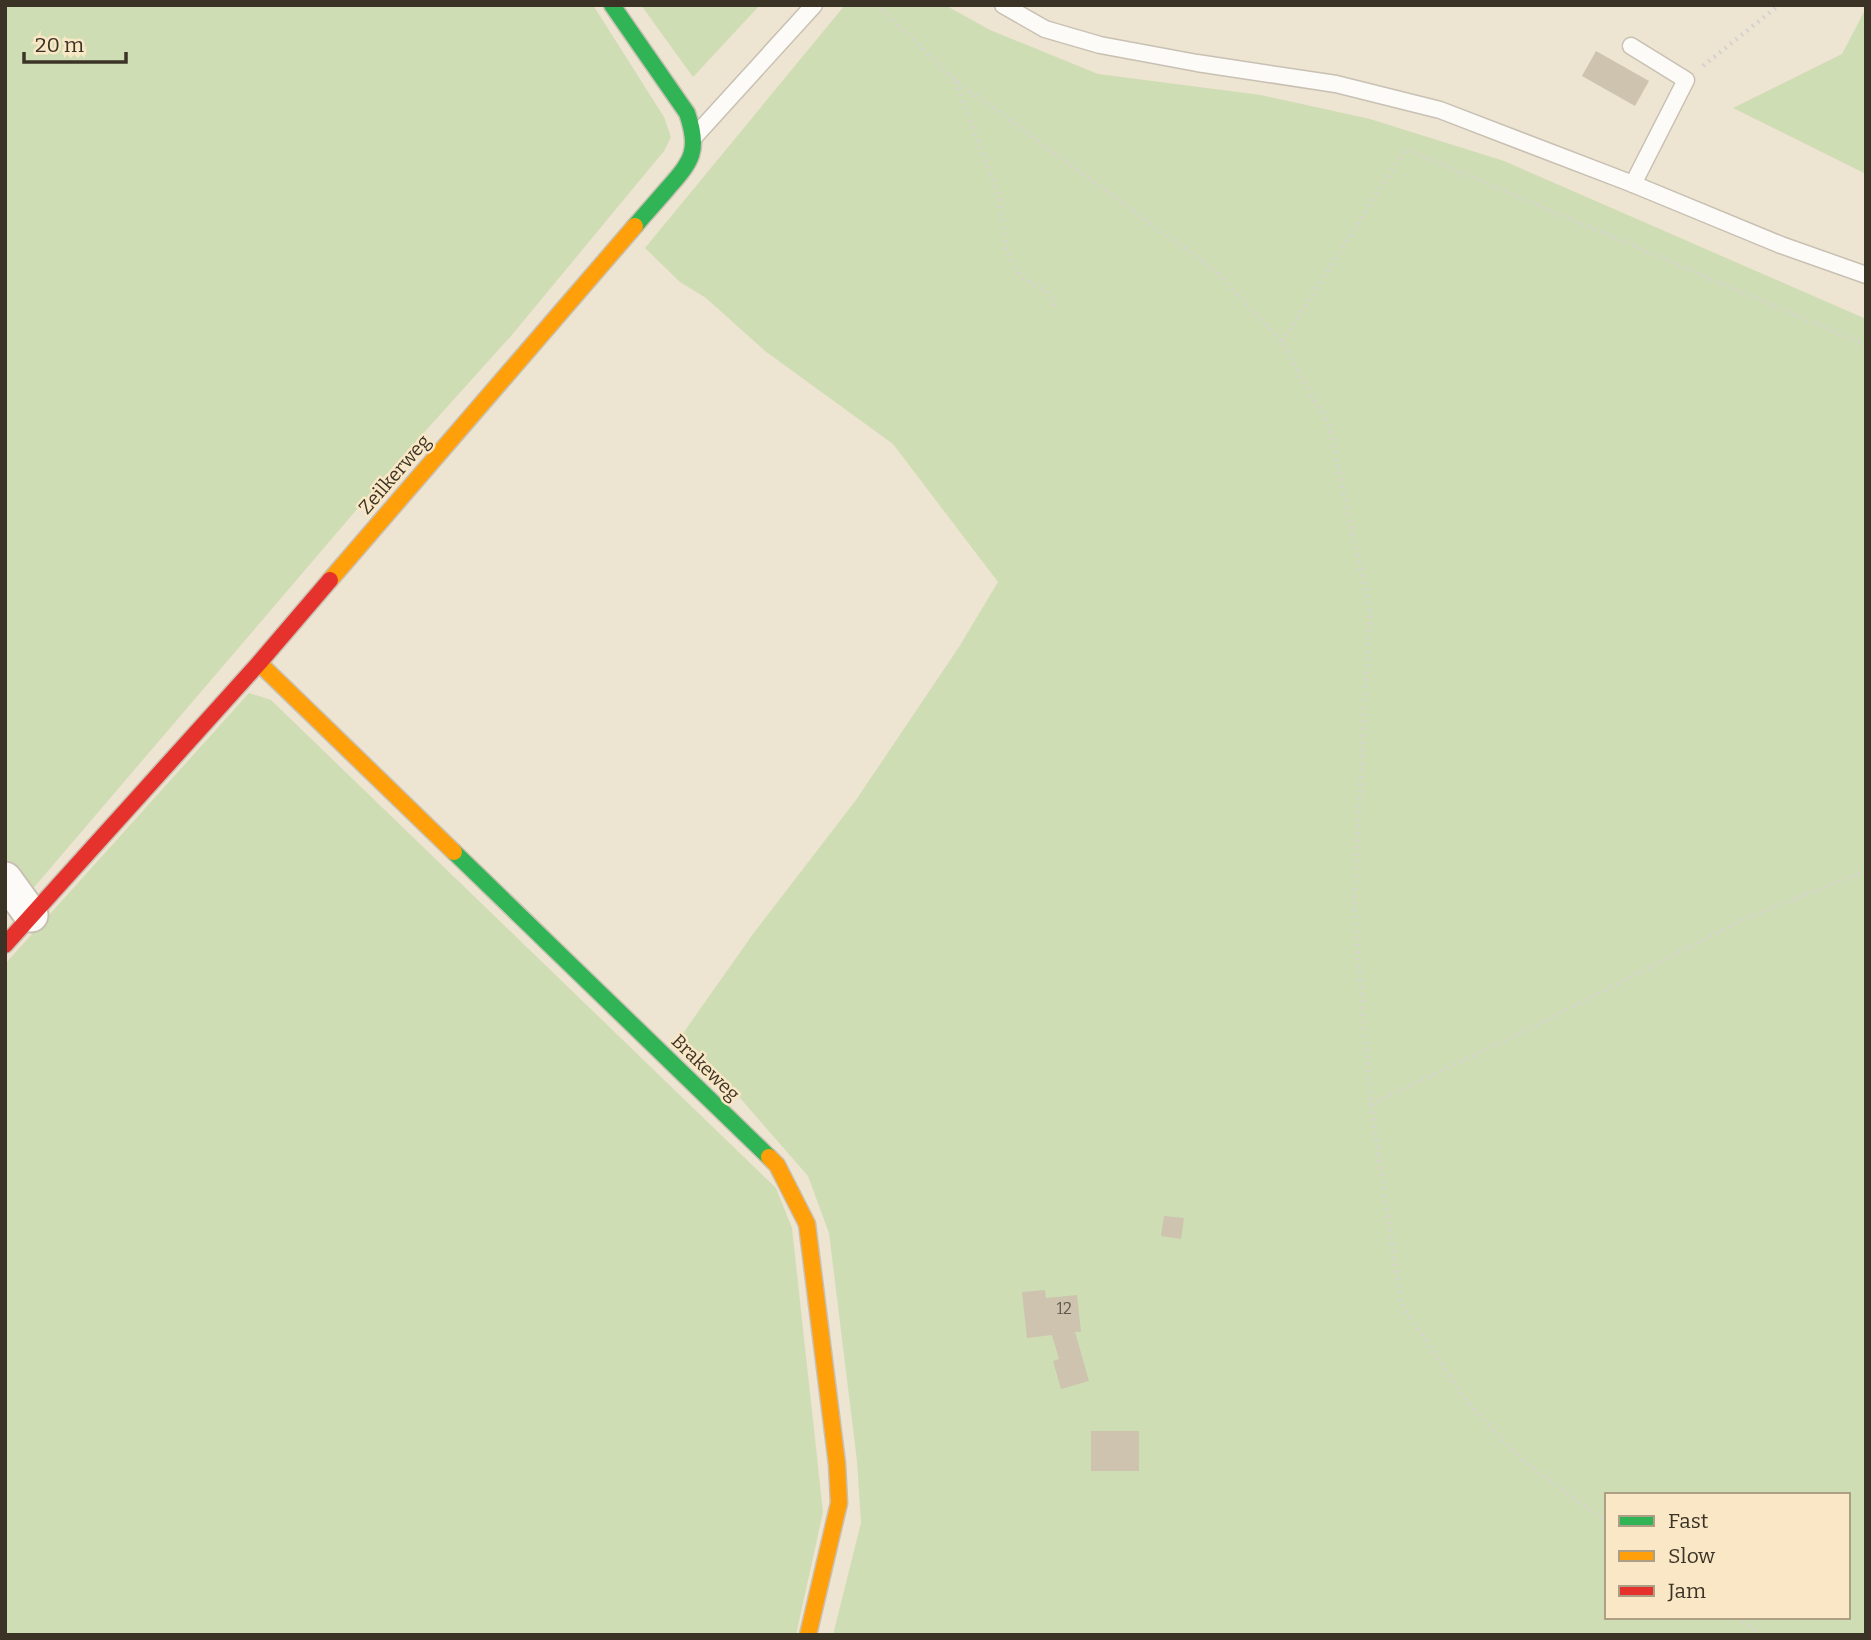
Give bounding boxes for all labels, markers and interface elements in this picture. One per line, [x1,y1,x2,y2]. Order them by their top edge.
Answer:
scale bar [24,21,126,65]
text: 20 m [35,32,84,58]
street label: Zeilkerweg [354,430,435,519]
street label: Brakeweg [667,1029,745,1106]
house number: 12 [1056,1299,1072,1318]
legend [1605,1493,1850,1619]
text: Fast [1668,1508,1709,1534]
text: Slow [1668,1543,1715,1569]
text: Jam [1667,1578,1706,1604]

